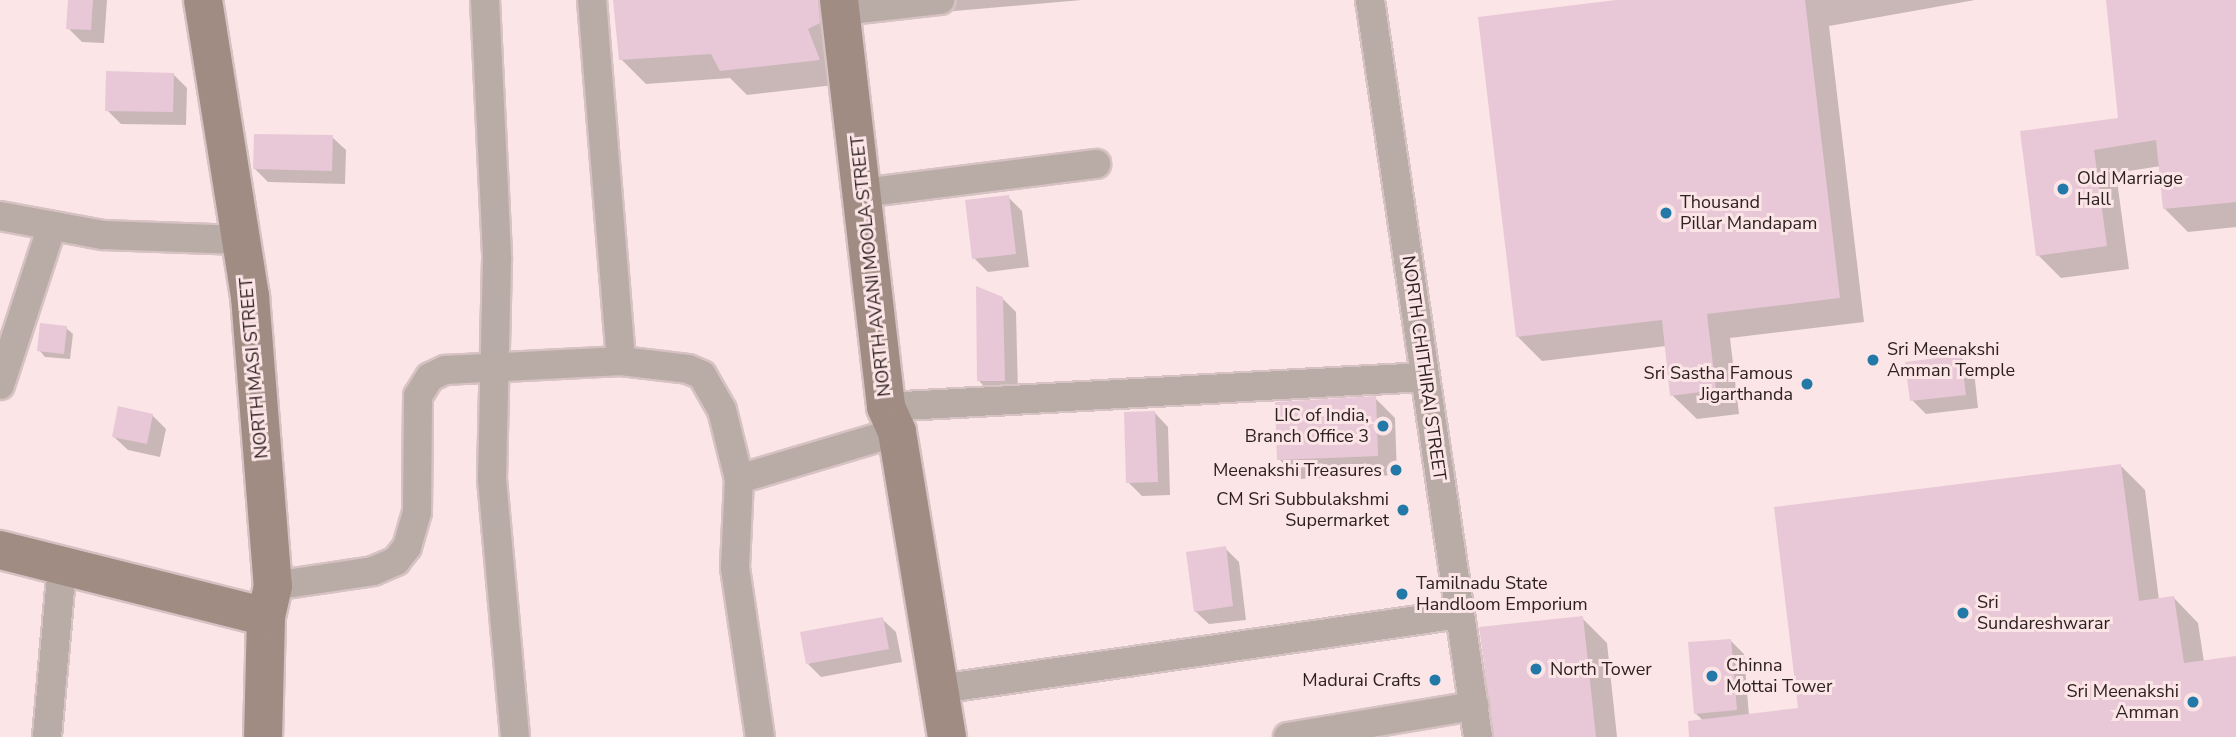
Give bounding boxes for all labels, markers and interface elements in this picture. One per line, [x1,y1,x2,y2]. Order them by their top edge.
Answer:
street label: NORTH AVANI MOOLA STREET [847,134,895,398]
place label: Old Marriage Hall [2077,168,2183,210]
marker: Old Marriage Hall [2055,181,2071,197]
place label: Thousand Pillar Mandapam [1680,192,1817,234]
marker: Thousand Pillar Mandapam [1658,205,1674,221]
street label: NORTH CHITHIRAI STREET [1398,254,1450,482]
street label: NORTH MASI STREET [235,276,273,460]
place label: Sri Meenakshi Amman Temple [1887,339,2015,382]
marker: Sri Meenakshi Amman Temple [1865,352,1881,368]
place label: Sri Sastha Famous Jigarthanda [1644,363,1793,406]
marker: Sri Sastha Famous Jigarthanda [1799,376,1815,392]
place label: LIC of India, Branch Office 3 [1245,405,1369,448]
marker: LIC of India, Branch Office 3 [1375,418,1391,434]
place label: Meenakshi Treasures [1213,459,1382,481]
marker: Meenakshi Treasures [1388,462,1404,478]
place label: CM Sri Subbulakshmi Supermarket [1216,489,1389,532]
marker: CM Sri Subbulakshmi Supermarket [1395,502,1411,518]
place label: Tamilnadu State Handloom Emporium [1416,573,1588,616]
marker: Tamilnadu State Handloom Emporium [1394,586,1410,602]
place label: Sri Sundareshwarar [1977,592,2110,634]
marker: Sri Sundareshwarar [1955,605,1971,621]
place label: Chinna Mottai Tower [1726,655,1832,698]
place label: North Tower [1550,658,1652,680]
marker: North Tower [1528,661,1544,677]
marker: Chinna Mottai Tower [1704,668,1720,684]
place label: Madurai Crafts [1302,669,1421,691]
marker: Madurai Crafts [1427,672,1443,688]
place label: Sri Meenakshi Amman [2066,681,2179,724]
marker: Sri Meenakshi Amman [2185,694,2201,710]

